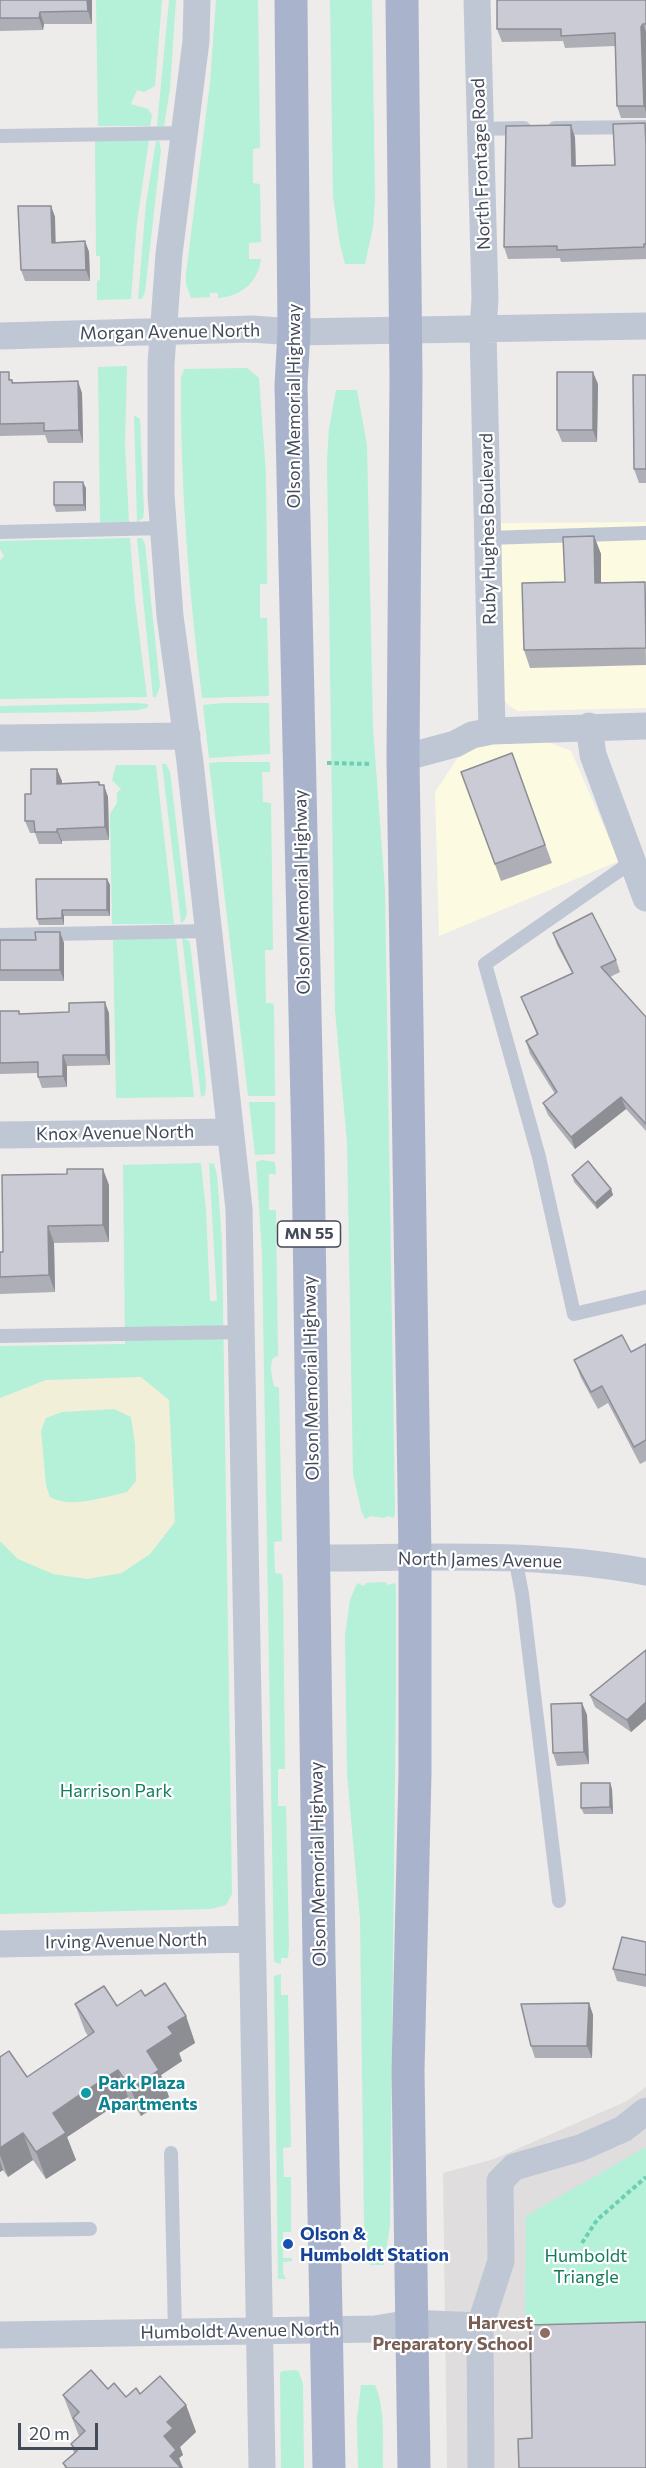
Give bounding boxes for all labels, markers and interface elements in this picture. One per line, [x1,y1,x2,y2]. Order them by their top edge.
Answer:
street label: North Frontage Road [467,78,495,250]
street label: Olson Memorial Highway [283,303,305,509]
street label: Morgan Avenue North [80,320,260,344]
street label: Ruby Hughes Boulevard [476,433,500,625]
street label: Olson Memorial Highway [289,789,315,995]
street label: Knox Avenue North [36,1121,194,1145]
road number: MN 55 [278,1221,340,1247]
street label: Olson Memorial Highway [298,1275,324,1481]
street label: North James Avenue [398,1548,562,1572]
street label: Olson Memorial Highway [305,1761,331,1967]
park label: Harrison Park [60,1780,172,1802]
street label: Irving Avenue North [45,1929,207,1953]
place label: Park Plaza Apartments [98,2072,198,2114]
marker: Park Plaza Apartments [79,2086,93,2100]
place label: Olson & Humboldt Station [300,2223,449,2266]
marker: Olson & Humboldt Station [281,2237,295,2251]
park label: Humboldt Triangle [545,2245,627,2288]
place label: Harvest Preparatory School [372,2312,533,2354]
street label: Humboldt Avenue North [140,2318,340,2344]
marker: Harvest Preparatory School [538,2326,552,2340]
scale bar [21,2411,100,2449]
text: 20 m [29,2422,70,2444]

